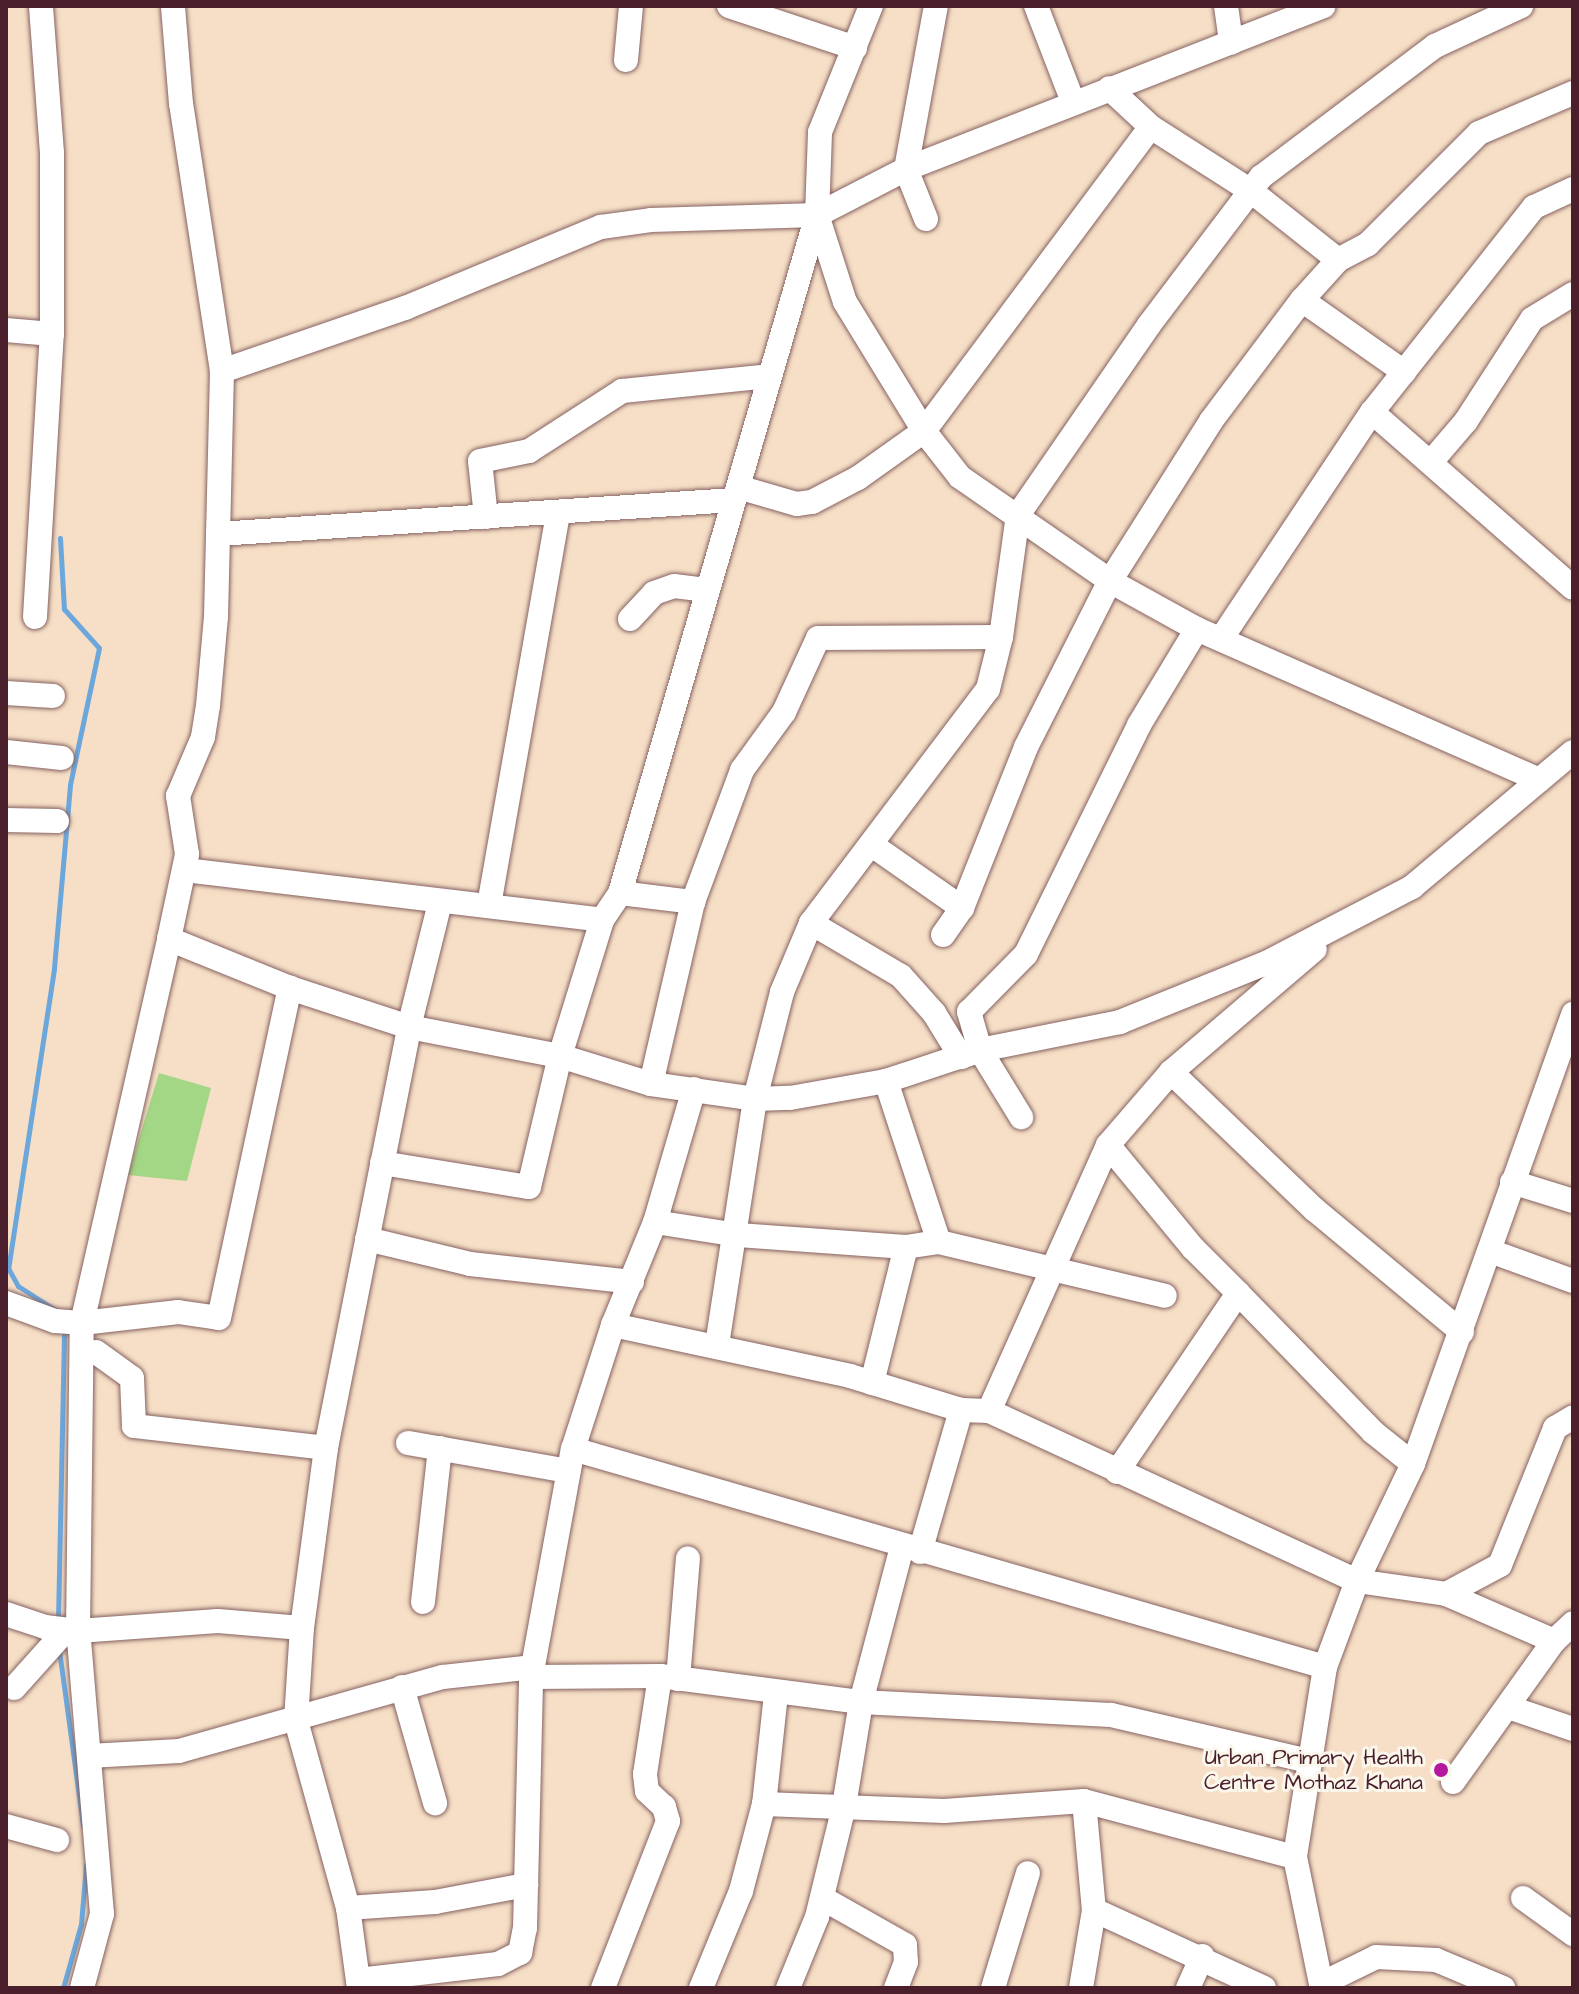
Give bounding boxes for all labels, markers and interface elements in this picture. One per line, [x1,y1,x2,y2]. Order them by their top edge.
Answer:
place label: Urban Primary Health Centre Mothaz Khana [1204,1744,1423,1796]
marker: Urban Primary Health Centre Mothaz Khana [1430,1759,1452,1781]

